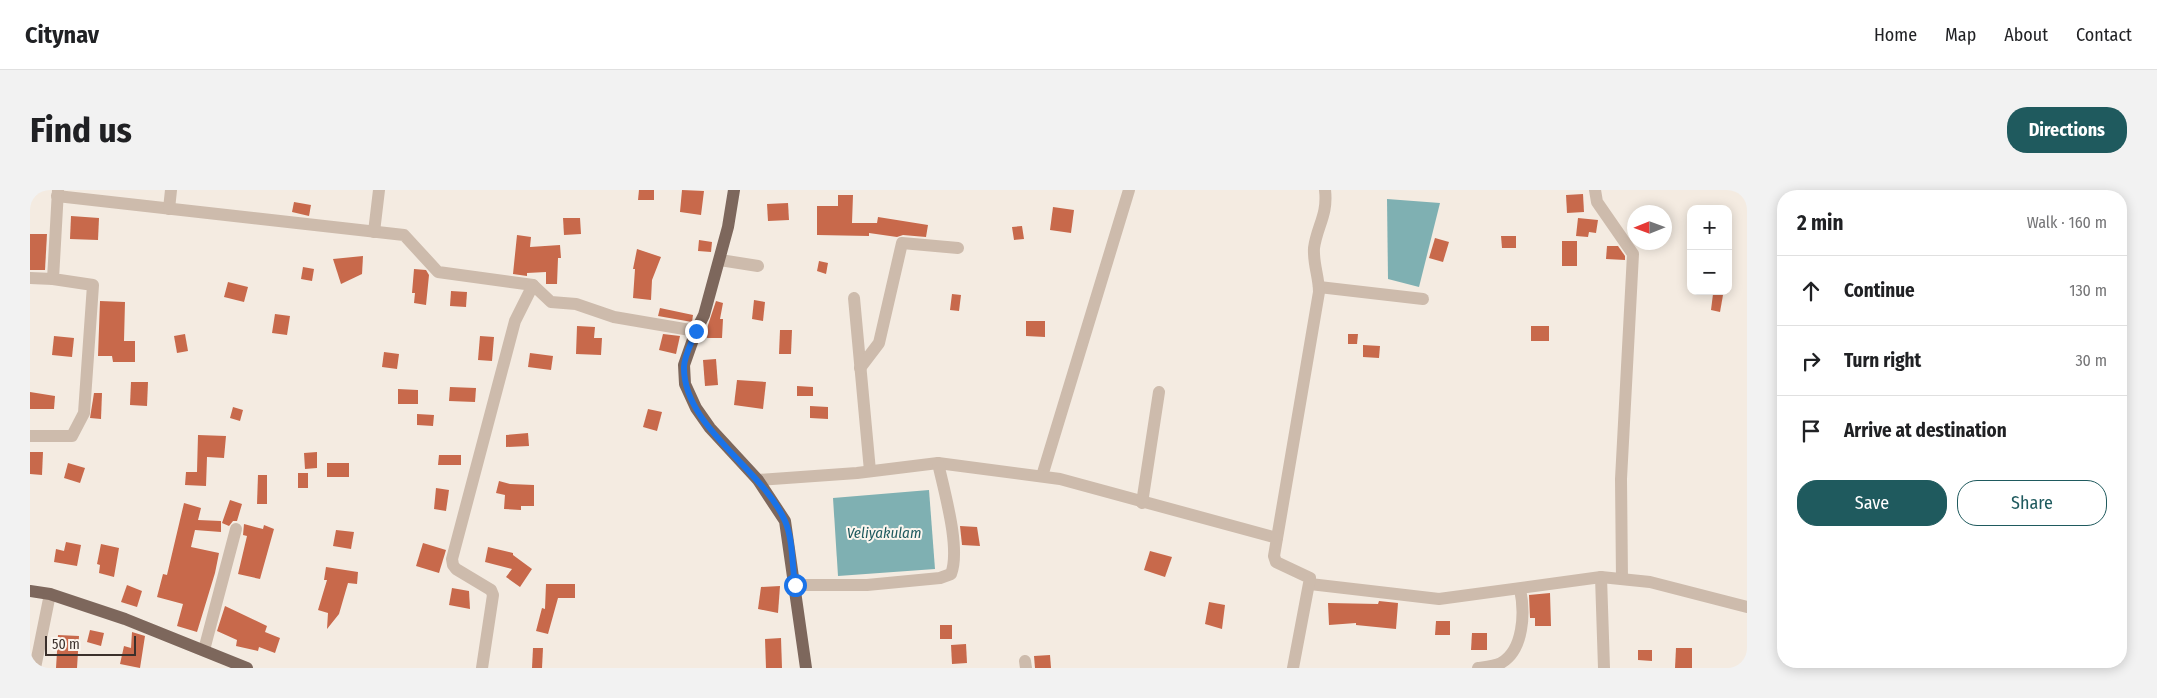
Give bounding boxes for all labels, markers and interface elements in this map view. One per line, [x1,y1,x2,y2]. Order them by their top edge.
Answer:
text: Citynav [25,21,99,49]
text: Home [1874,24,1917,46]
text: Map [1945,24,1976,46]
text: About [2004,24,2048,46]
text: Contact [2076,24,2132,46]
button: Directions [2007,107,2127,153]
text: Find us [30,109,132,151]
north arrow [1627,205,1672,250]
map controls [1687,205,1732,295]
button: + [1687,205,1732,250]
text: 2 min [1797,210,1844,236]
text: Walk · 160 m [2027,213,2107,232]
button: − [1687,250,1732,295]
icon: ahead [1797,277,1825,305]
text: Continue [1844,279,1915,302]
text: 130 m [2069,281,2107,300]
route end [685,320,708,343]
icon: right [1797,347,1825,375]
text: Turn right [1844,349,1921,372]
text: 30 m [2075,351,2107,370]
icon: arrive [1797,417,1825,445]
text: Arrive at destination [1844,419,2007,442]
button: Save [1797,480,1947,526]
button: Share [1957,480,2107,526]
water label: Veliyakulam [847,524,921,542]
route start [784,574,807,597]
scale bar [45,633,136,656]
text: 50 m [52,636,80,653]

